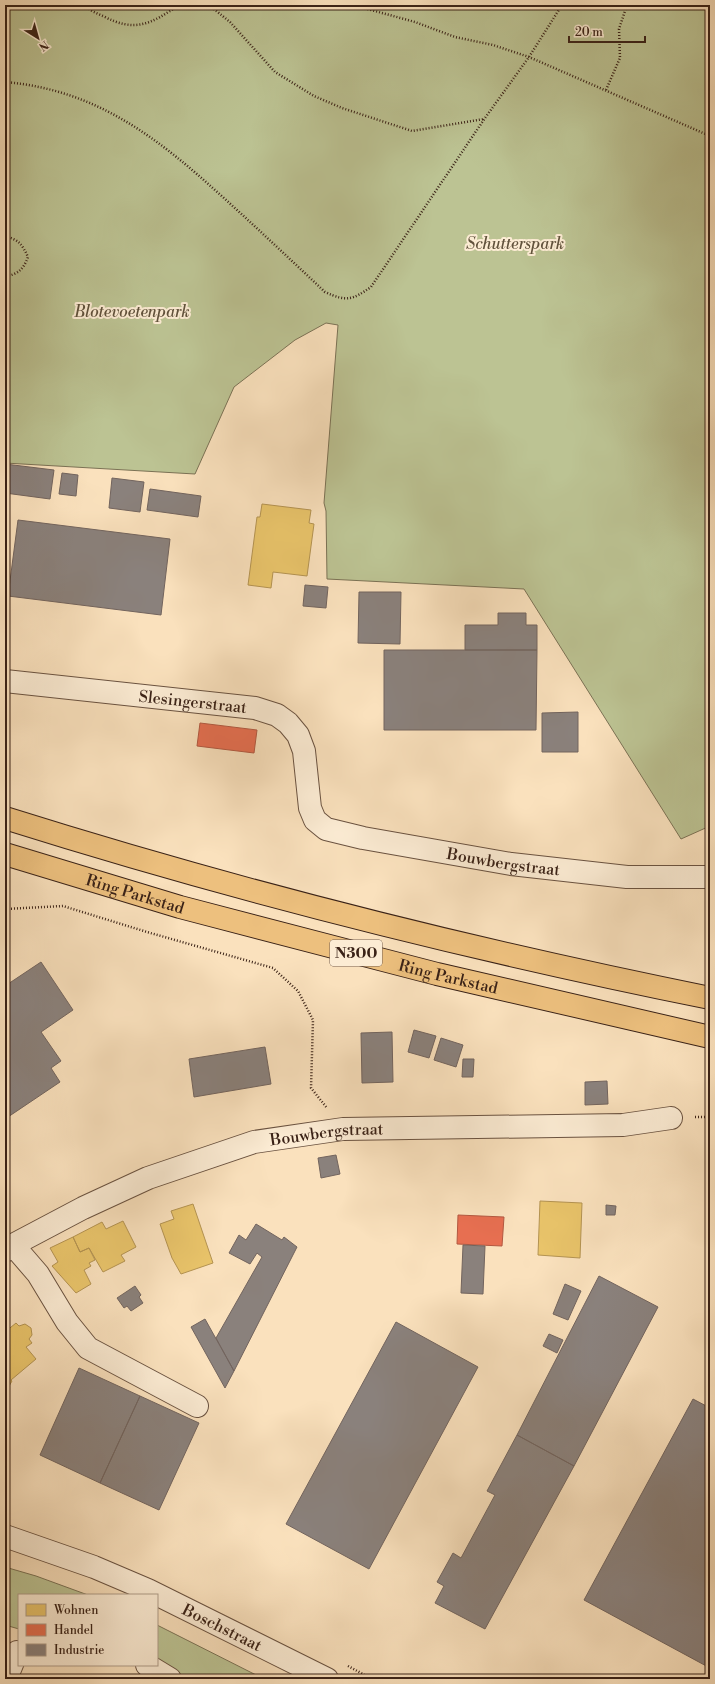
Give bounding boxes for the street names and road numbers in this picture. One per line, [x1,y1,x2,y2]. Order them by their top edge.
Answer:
street label: Slesingerstraat [138,687,248,718]
street label: Bouwbergstraat [444,844,561,880]
street label: Ring Parkstad [83,870,186,919]
road number: N300 [330,940,382,966]
street label: Ring Parkstad [396,955,500,999]
street label: Bouwbergstraat [268,1119,384,1151]
street label: Boschstraat [178,1599,265,1656]

